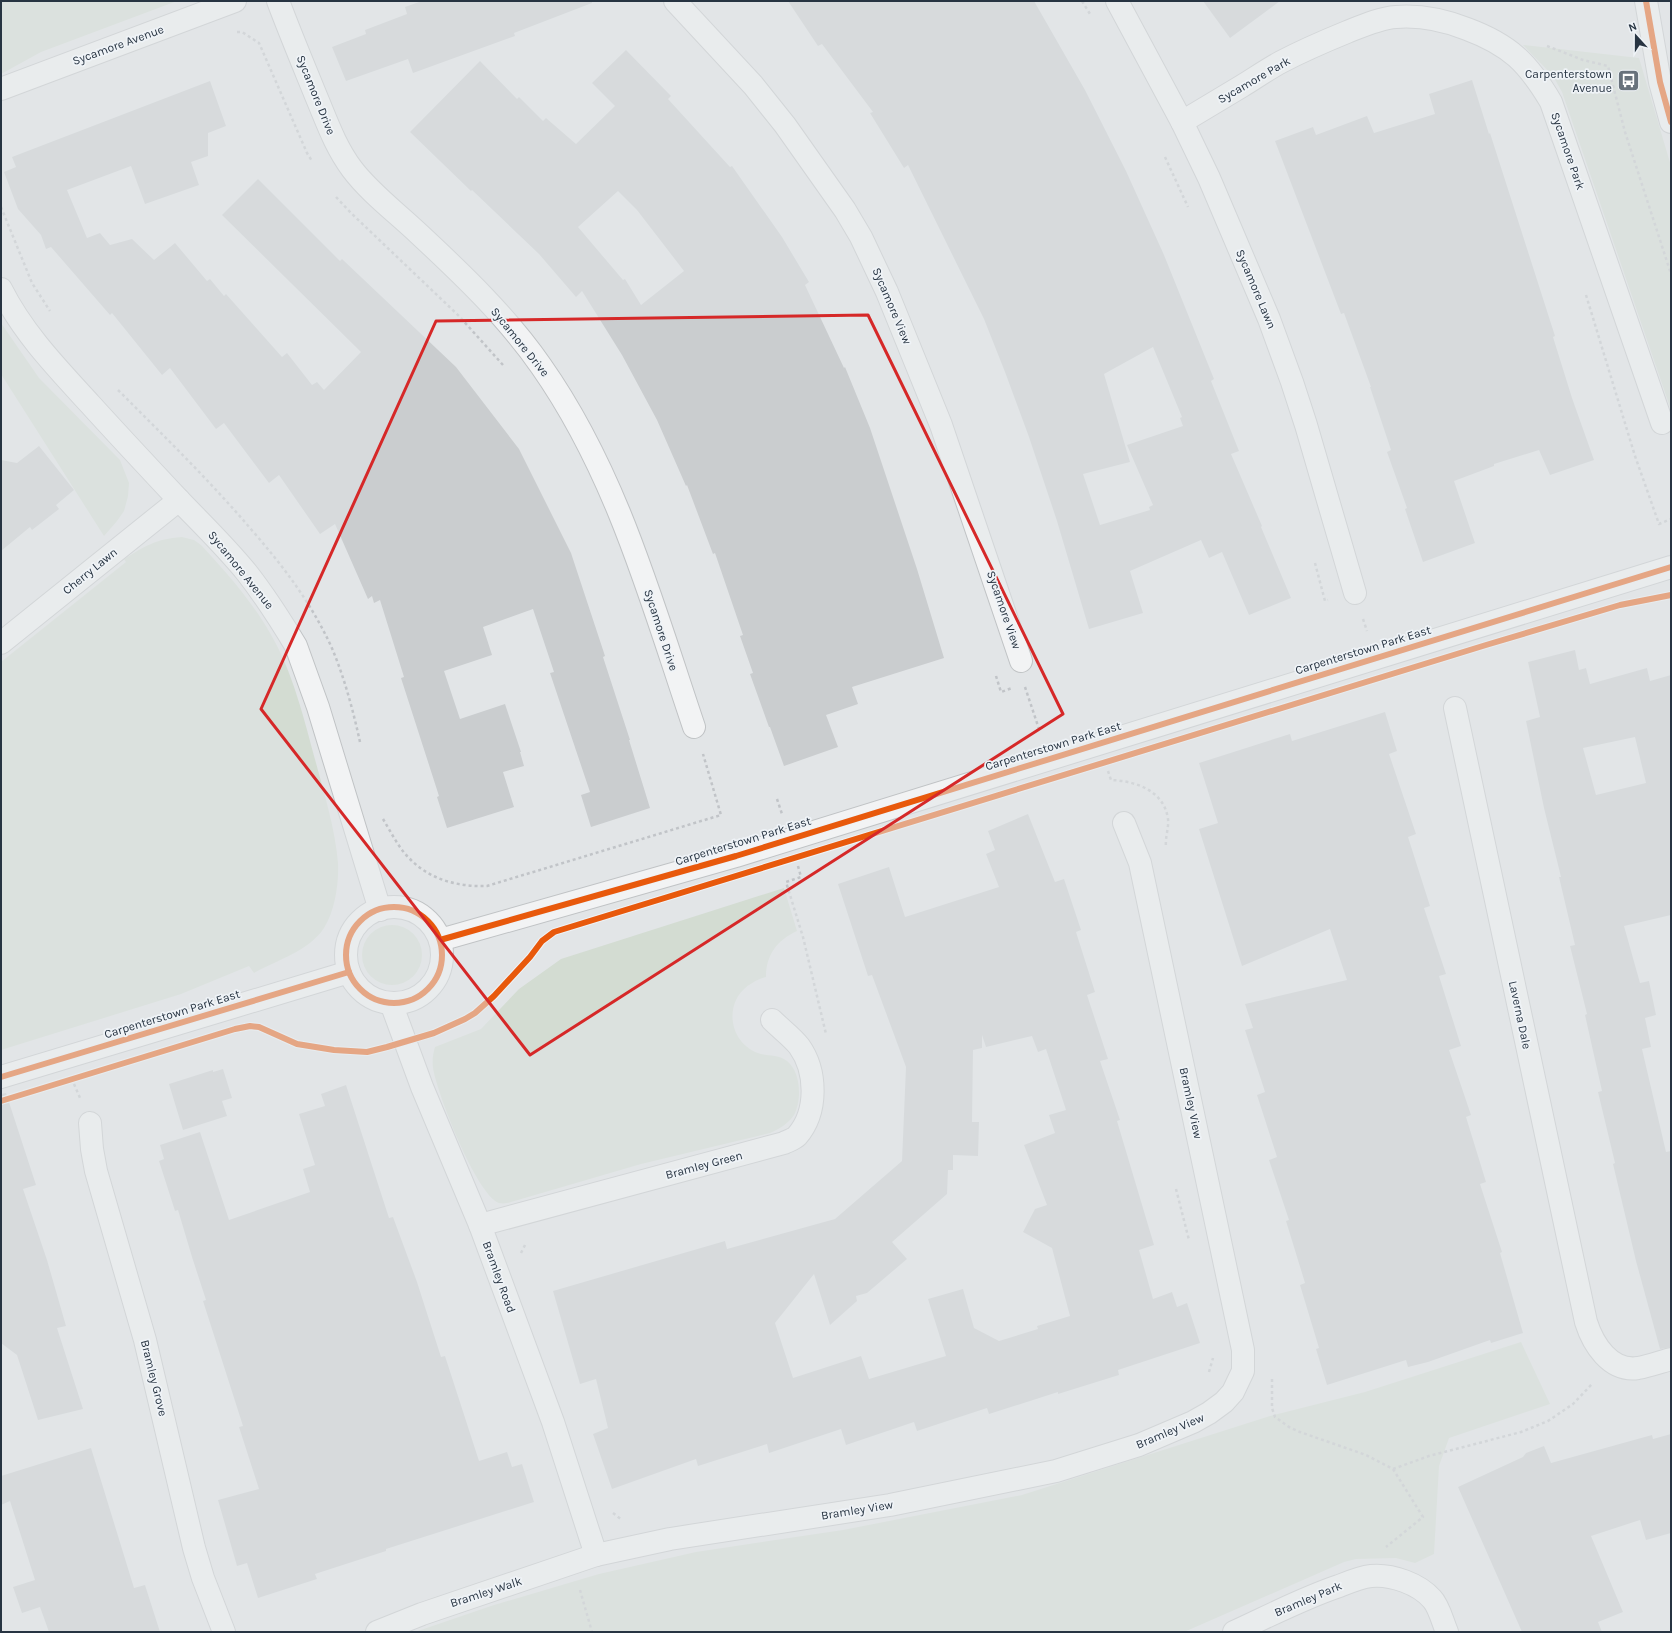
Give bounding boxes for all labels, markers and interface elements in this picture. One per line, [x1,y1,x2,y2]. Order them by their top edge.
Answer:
north arrow [1616,16,1656,56]
text: N [1627,20,1639,35]
street label: Sycamore Avenue [70,22,166,68]
street label: Sycamore Drive [294,53,338,137]
street label: Sycamore Park [1215,54,1293,106]
place label: Carpenterstown Avenue [1525,67,1612,95]
bus stop icon: Carpenterstown Avenue [1615,68,1641,94]
street label: Sycamore Park [1548,110,1588,192]
street label: Sycamore Lawn [1233,247,1279,331]
street label: Sycamore View [870,266,915,347]
street label: Sycamore Drive [488,305,552,379]
street label: Sycamore Avenue [205,528,277,612]
street label: Cherry Lawn [60,545,120,597]
street label: Sycamore View [984,569,1024,651]
street label: Sycamore Drive [641,588,681,672]
street label: Carpenterstown Park East [1293,623,1433,677]
street label: Carpenterstown Park East [983,719,1123,773]
street label: Carpenterstown Park East [673,814,813,868]
street label: Laverna Dale [1506,980,1534,1050]
street label: Carpenterstown Park East [102,987,242,1041]
street label: Bramley View [1177,1066,1205,1140]
street label: Bramley Green [664,1148,744,1182]
street label: Bramley Road [480,1239,518,1315]
street label: Bramley Grove [138,1338,170,1418]
street label: Bramley View [1134,1410,1207,1452]
street label: Bramley View [820,1497,894,1523]
street label: Bramley Walk [448,1574,524,1610]
street label: Bramley Park [1272,1578,1344,1619]

